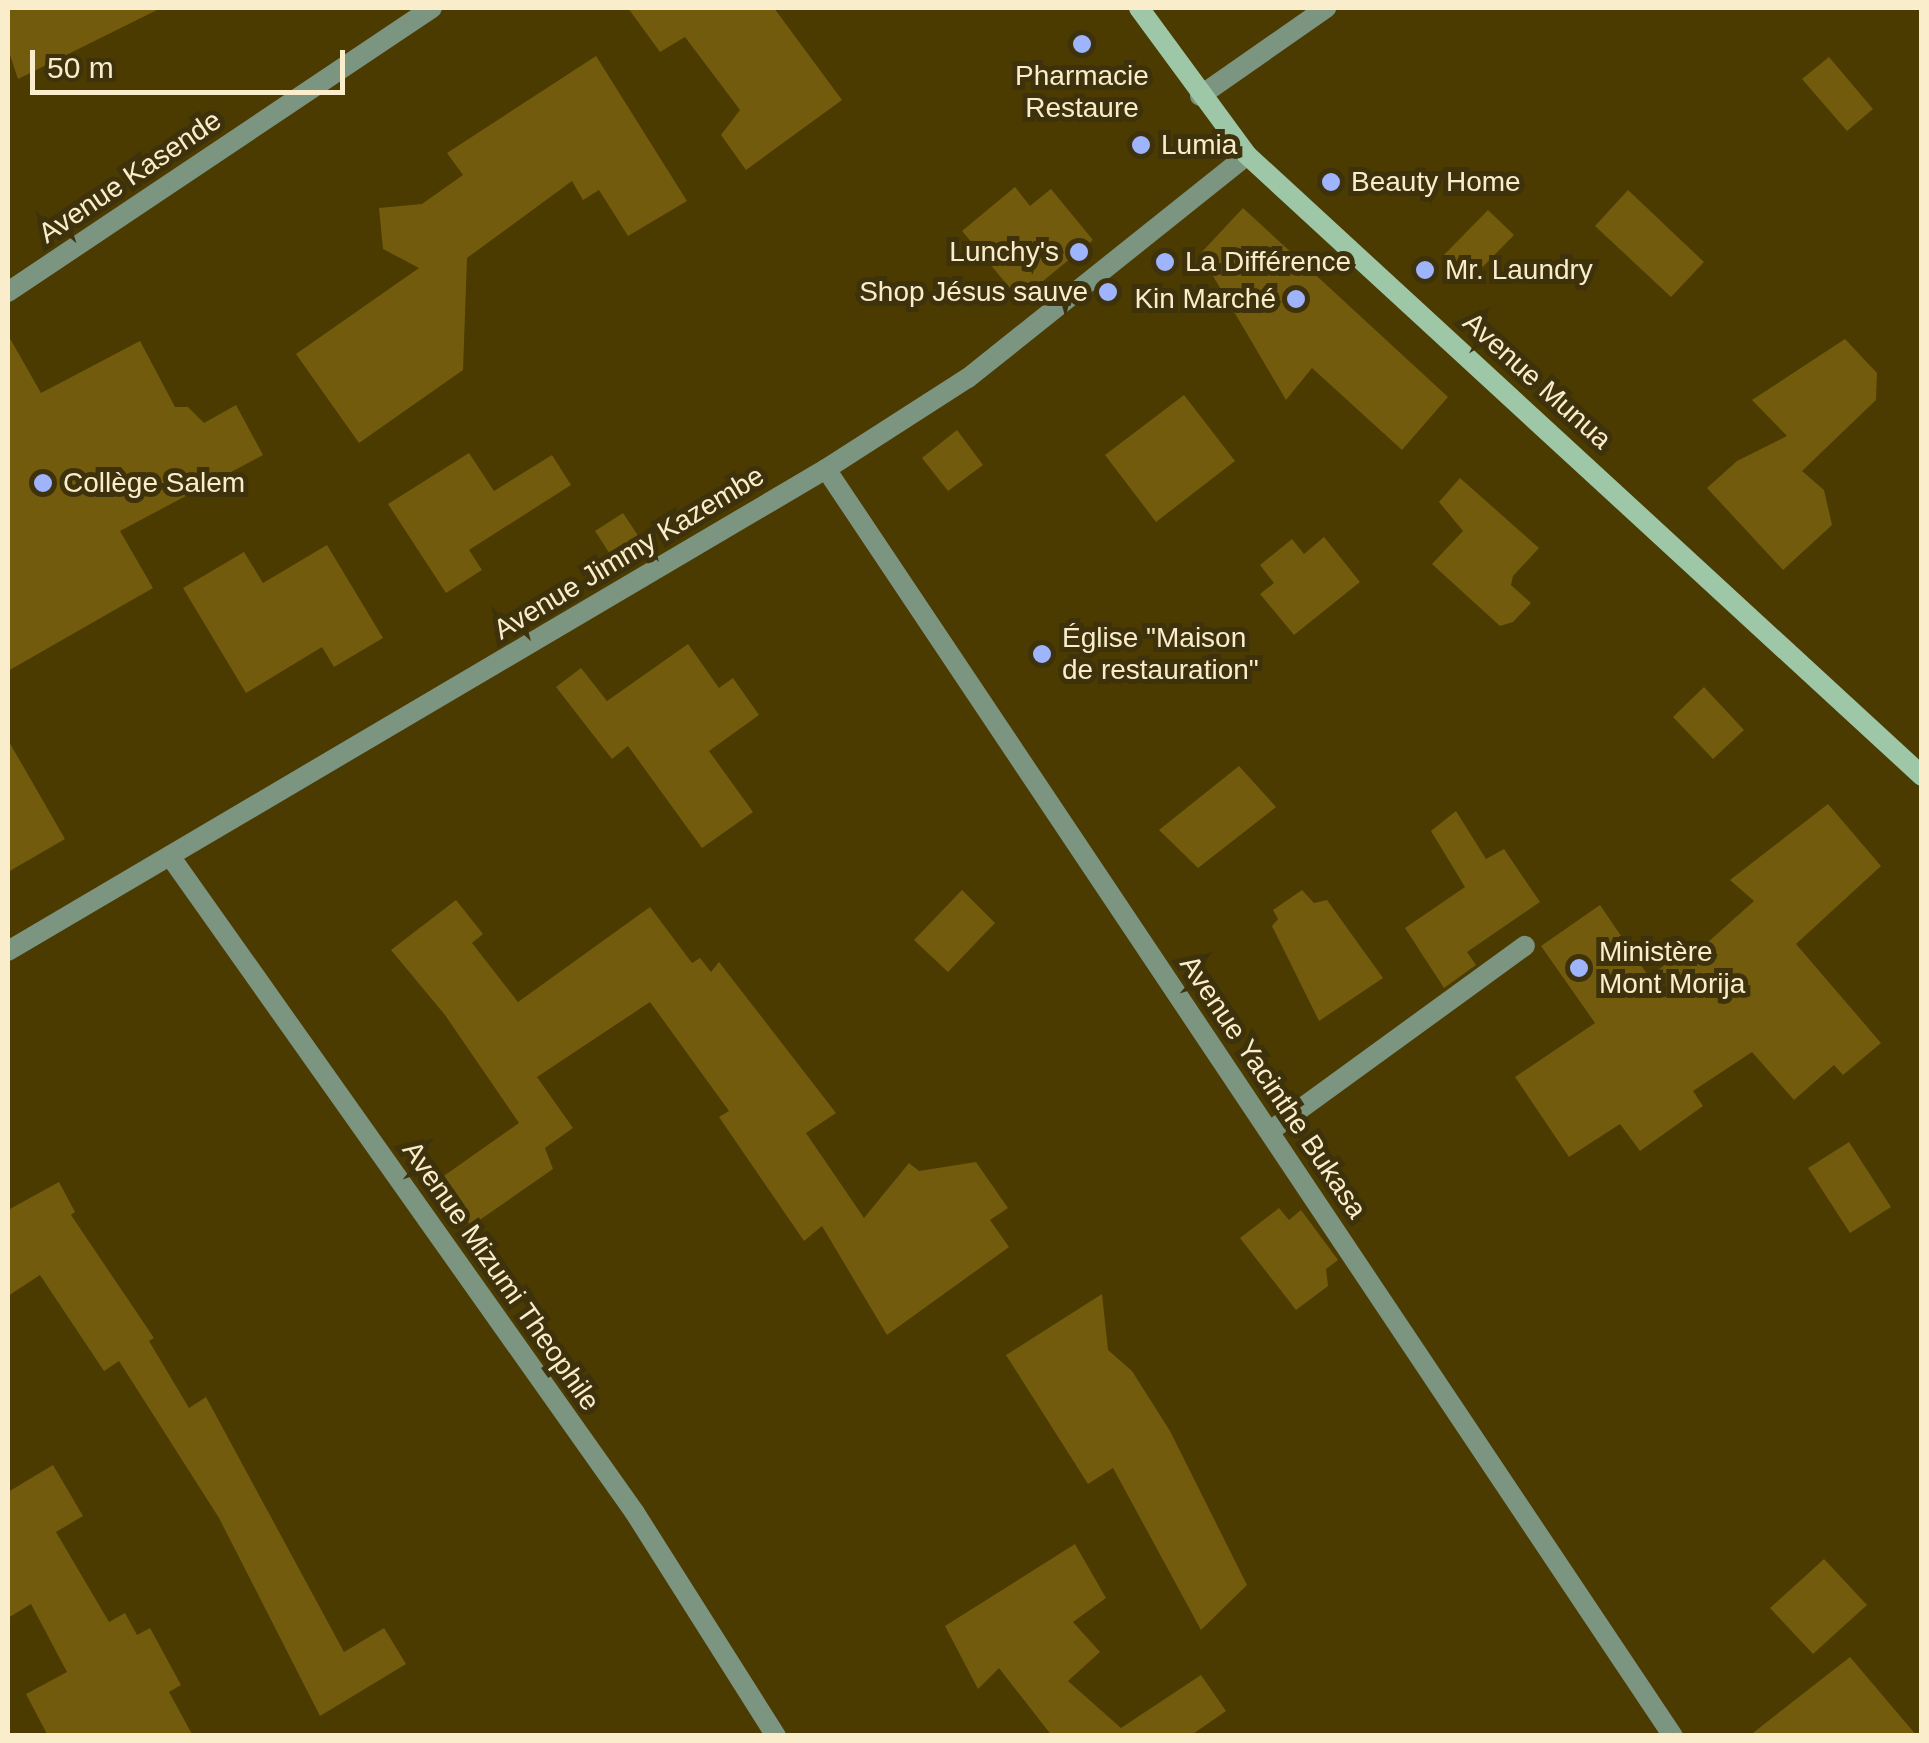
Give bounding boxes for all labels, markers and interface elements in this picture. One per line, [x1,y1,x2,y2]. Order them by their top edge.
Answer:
scale bar [35,30,350,92]
marker: Pharmacie Restaure [1071,33,1093,55]
text: 50 m [47,51,114,84]
place label: Pharmacie Restaure [1015,59,1149,125]
street label: Avenue Kasende [32,104,228,250]
place label: Lumia [1161,128,1237,162]
marker: Lumia [1130,134,1152,156]
place label: Beauty Home [1351,165,1521,199]
marker: Beauty Home [1320,171,1342,193]
place label: Lunchy's [949,235,1059,269]
marker: Lunchy's [1068,241,1090,263]
place label: La Différence [1185,245,1351,279]
marker: La Différence [1154,251,1176,273]
place label: Mr. Laundry [1445,253,1593,287]
marker: Mr. Laundry [1414,259,1436,281]
place label: Shop Jésus sauve [859,275,1088,309]
marker: Shop Jésus sauve [1097,281,1119,303]
place label: Kin Marché [1134,282,1276,316]
marker: Kin Marché [1285,288,1307,310]
street label: Avenue Munua [1456,306,1618,456]
street label: Avenue Jimmy Kazembe [488,459,770,647]
place label: Collège Salem [63,466,245,500]
marker: Collège Salem [32,472,54,494]
place label: Église "Maison de restauration" [1062,621,1259,687]
marker: Église "Maison de restauration" [1031,643,1053,665]
place label: Ministère Mont Morija [1599,935,1745,1001]
street label: Avenue Yacinthe Bukasa [1172,949,1374,1225]
marker: Ministère Mont Morija [1568,957,1590,979]
street label: Avenue Mizumi Theophile [395,1135,607,1417]

